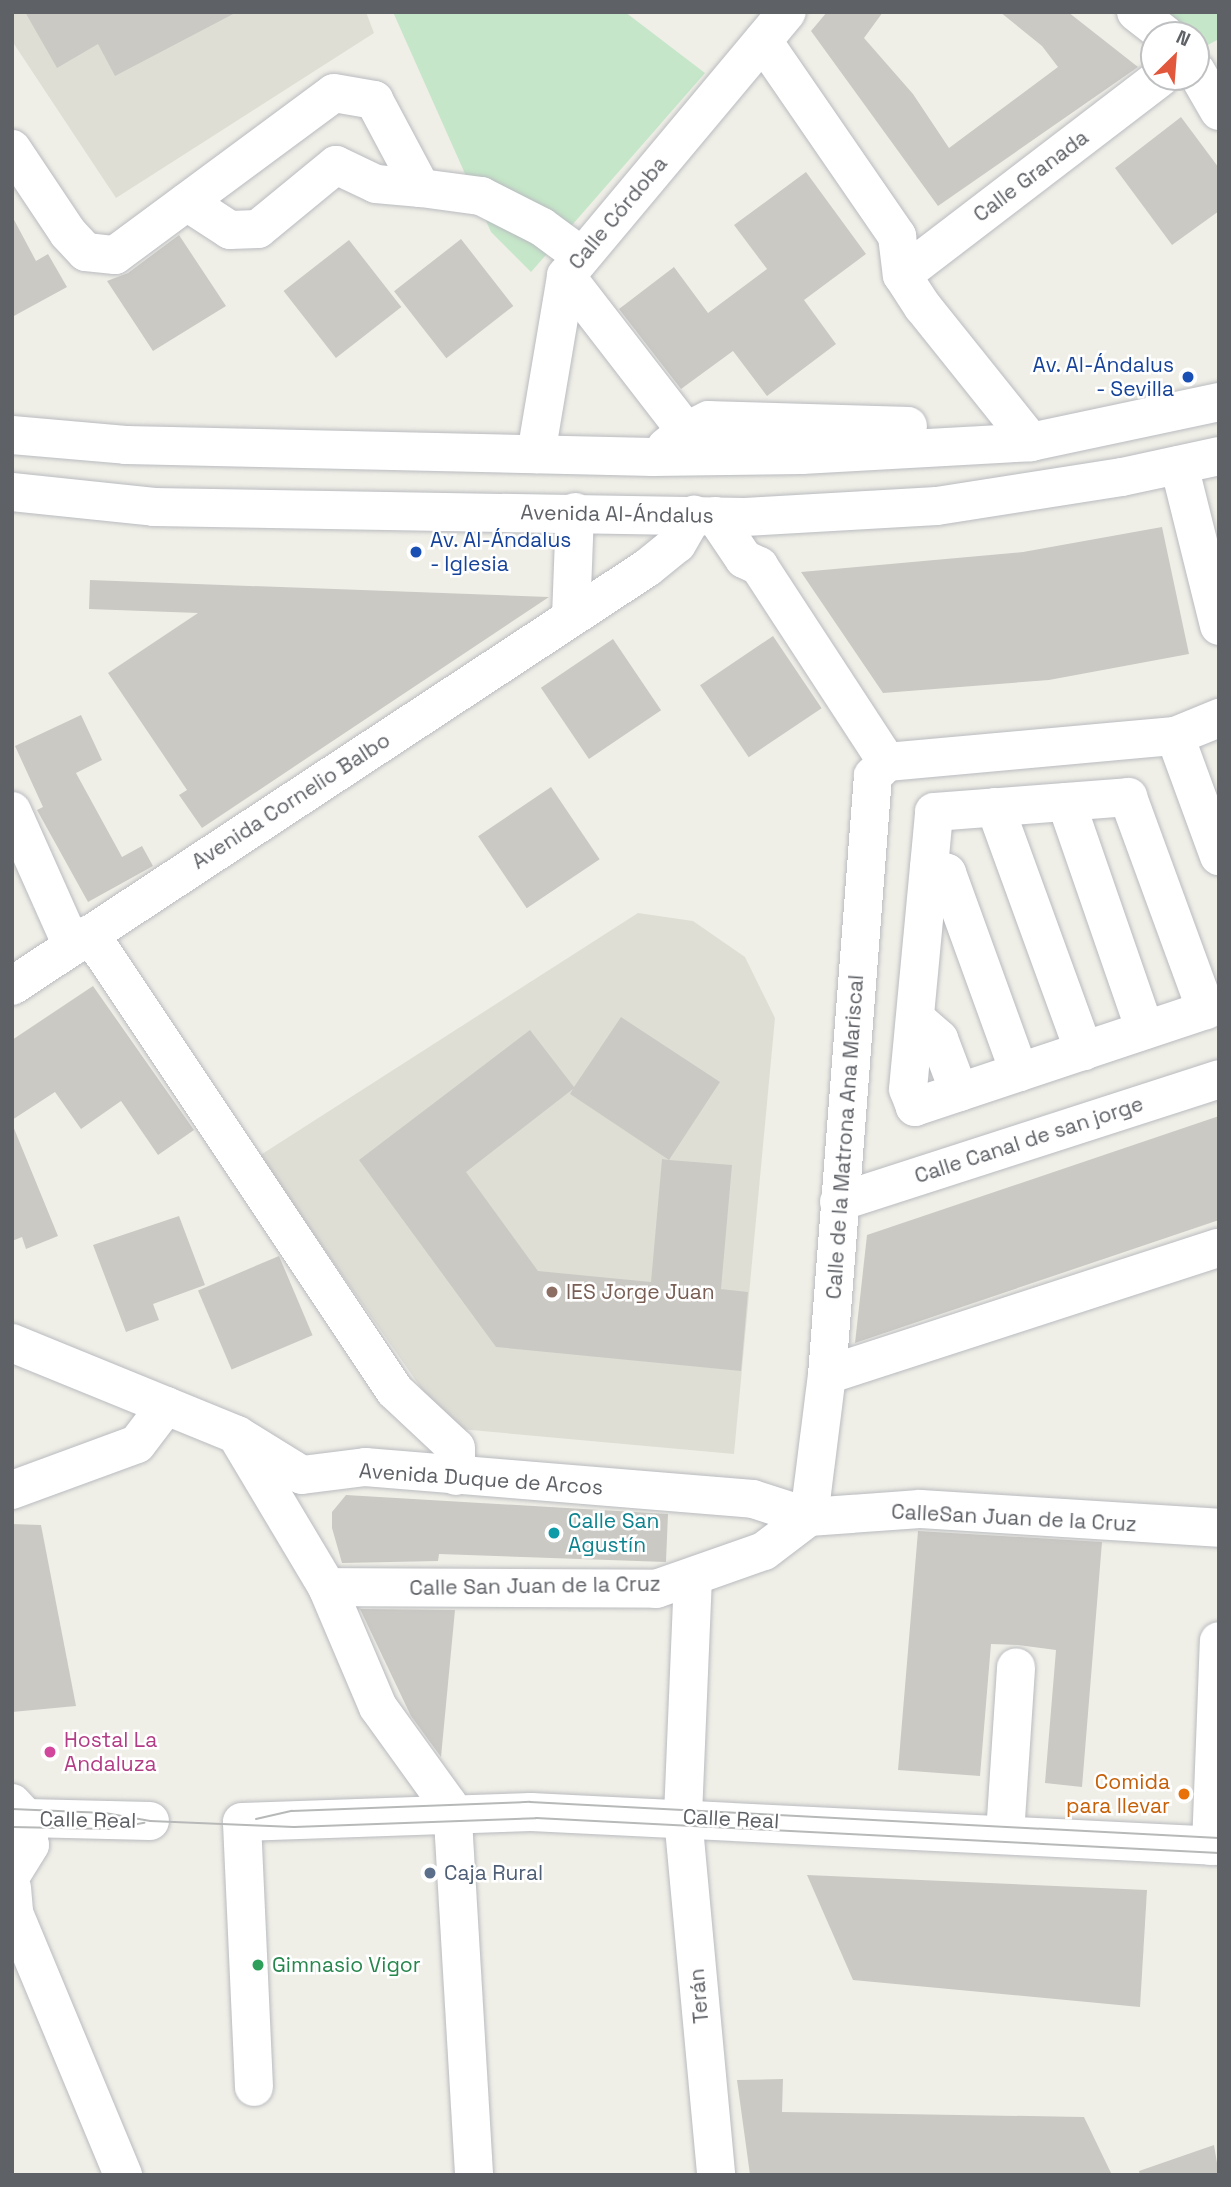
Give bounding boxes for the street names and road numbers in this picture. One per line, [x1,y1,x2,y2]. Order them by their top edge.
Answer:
street label: Calle Granada [969,125,1093,227]
street label: Calle Córdoba [563,151,673,275]
street label: Avenida Al-Ándalus [520,500,714,528]
street label: Avenida Cornelio Balbo [187,727,395,875]
street label: Calle de la Matrona Ana Mariscal [821,974,869,1300]
street label: Calle Canal de san jorge [911,1091,1147,1189]
street label: Avenida Duque de Arcos [358,1458,604,1500]
street label: CalleSan Juan de la Cruz [891,1499,1137,1537]
street label: Calle San Juan de la Cruz [409,1571,661,1601]
street label: Calle Real [682,1804,780,1834]
street label: Calle Real [39,1807,137,1833]
street label: Terán [684,1967,714,2025]

